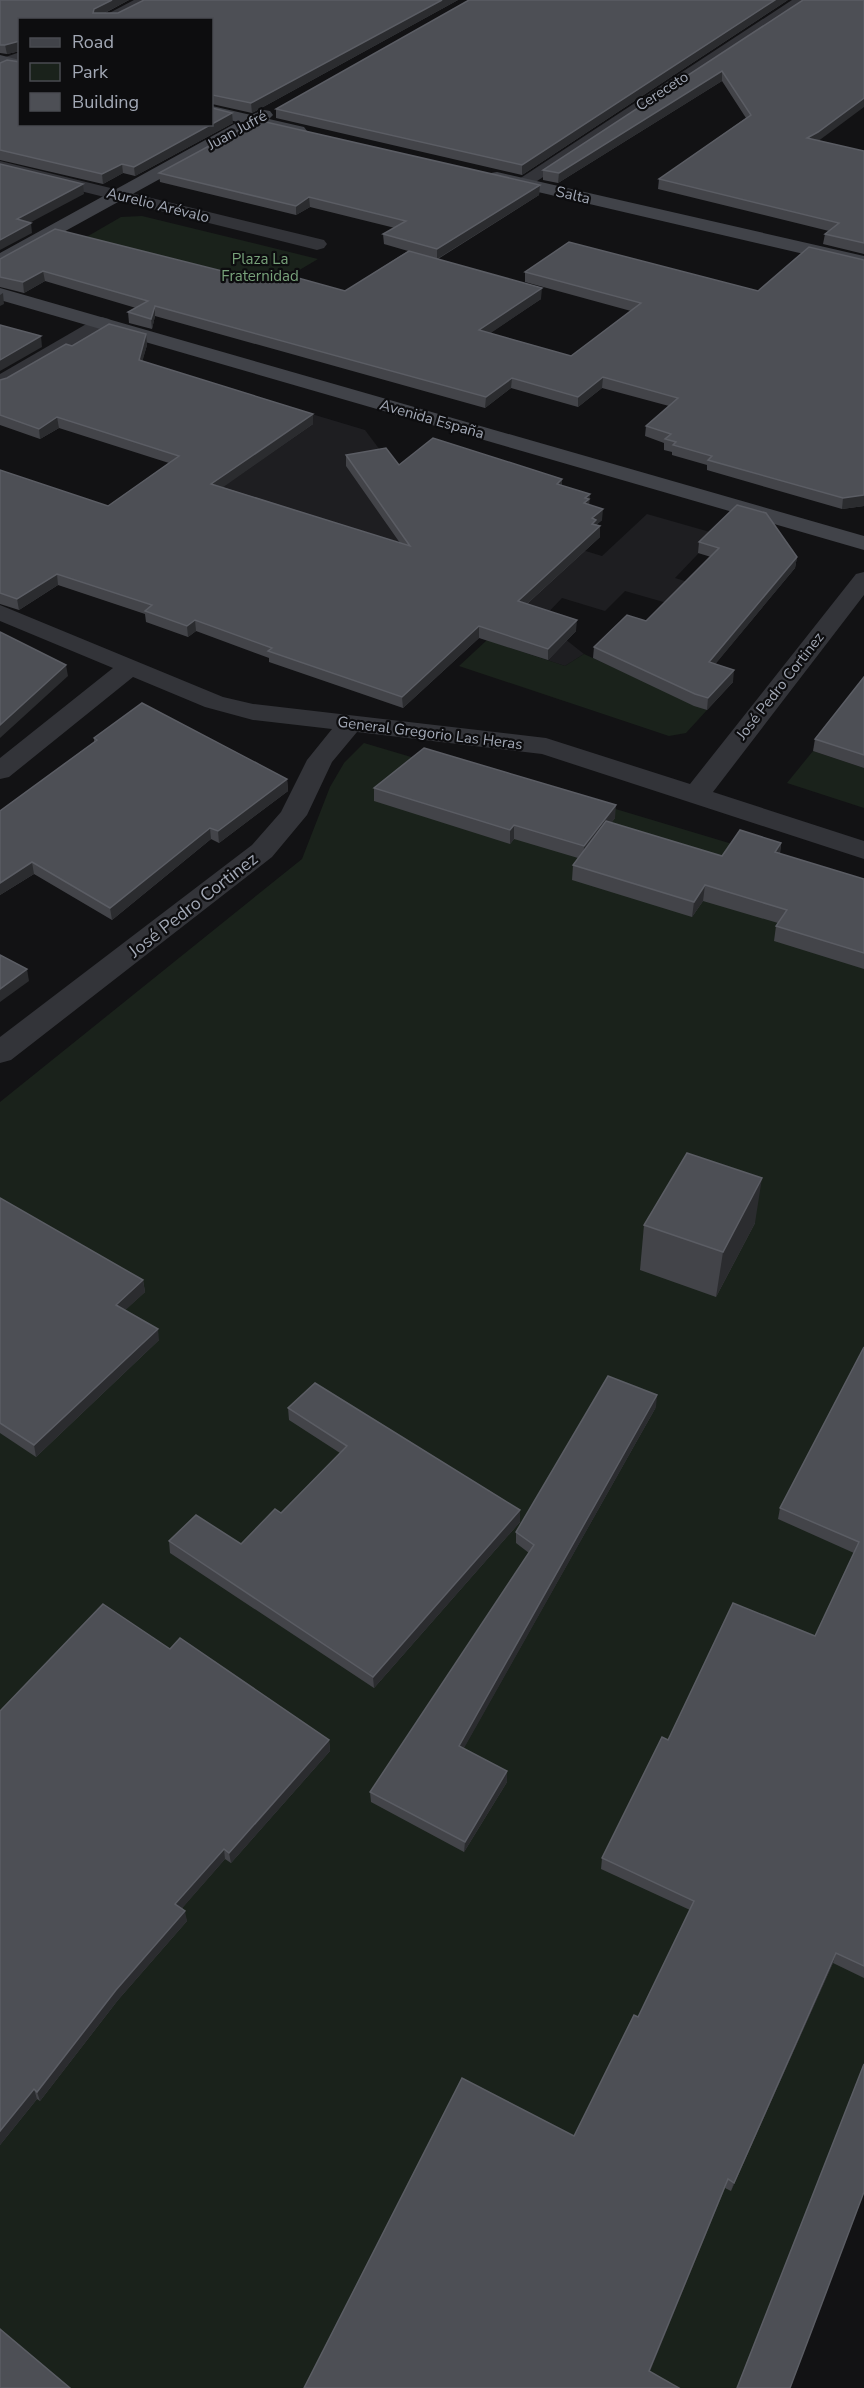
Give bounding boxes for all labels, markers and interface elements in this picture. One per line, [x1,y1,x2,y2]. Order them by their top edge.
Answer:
legend [18,18,213,126]
text: Road [72,30,114,54]
text: Park [72,60,109,84]
street label: Cereceto [632,67,692,115]
text: Building [72,90,139,114]
street label: Juan Jufré [203,105,270,155]
street label: Salta [554,181,592,209]
street label: Aurelio Arévalo [105,183,211,227]
park label: Plaza La Fraternidad [221,249,299,286]
street label: Avenida España [377,395,487,443]
street label: José Pedro Cortinez [731,628,828,745]
street label: General Gregorio Las Heras [336,712,524,754]
street label: José Pedro Cortinez [123,847,263,964]

